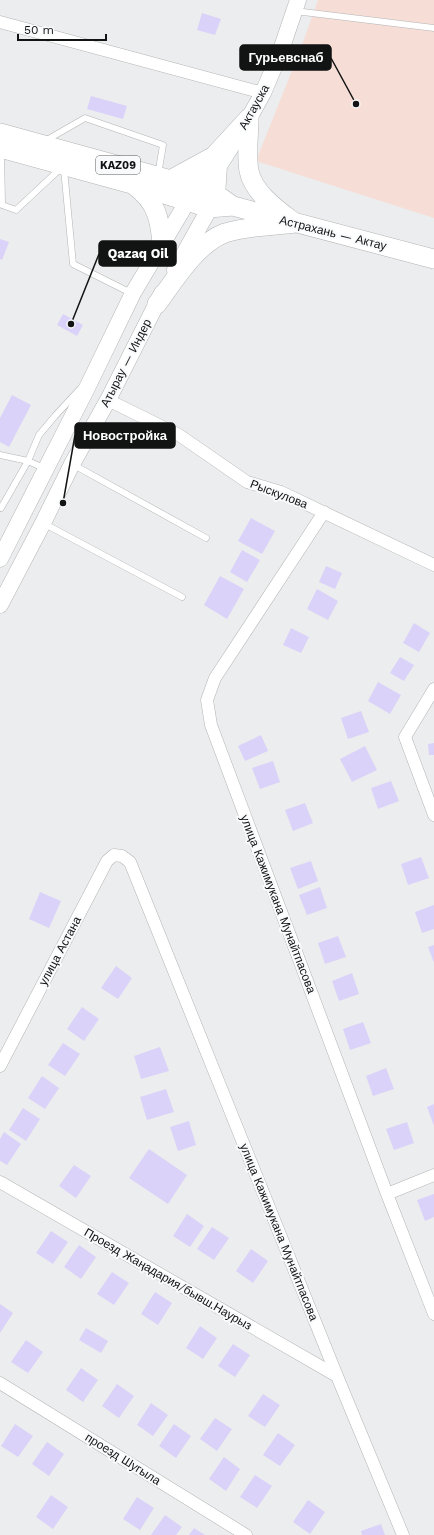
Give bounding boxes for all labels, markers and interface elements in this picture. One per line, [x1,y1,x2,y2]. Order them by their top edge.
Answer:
scale bar [18,16,106,42]
text: 50 m [24,23,54,37]
callout: Гурьевснаб [240,45,331,70]
text: Гурьевснаб [248,50,324,65]
street label: Актауска [236,82,272,132]
road number: KAZ09 [96,156,140,174]
street label: Астрахань — Актау [278,213,388,253]
callout: Qazaq Oil [99,241,176,266]
text: Qazaq Oil [108,246,169,261]
street label: Атырау — Индер [98,316,154,409]
callout: Новостройка [75,423,175,448]
text: Новостройка [83,428,168,443]
street label: Рыскулова [248,477,310,511]
street label: улица Кажимукана Мунайтпасова [237,813,319,995]
street label: улица Астана [36,914,84,988]
street label: улица Кажимукана Мунайтпасова [237,1141,321,1323]
street label: Проезд Жаңадария/бывш.Наурыз [82,1225,255,1333]
street label: проезд Шугыла [83,1430,164,1488]

